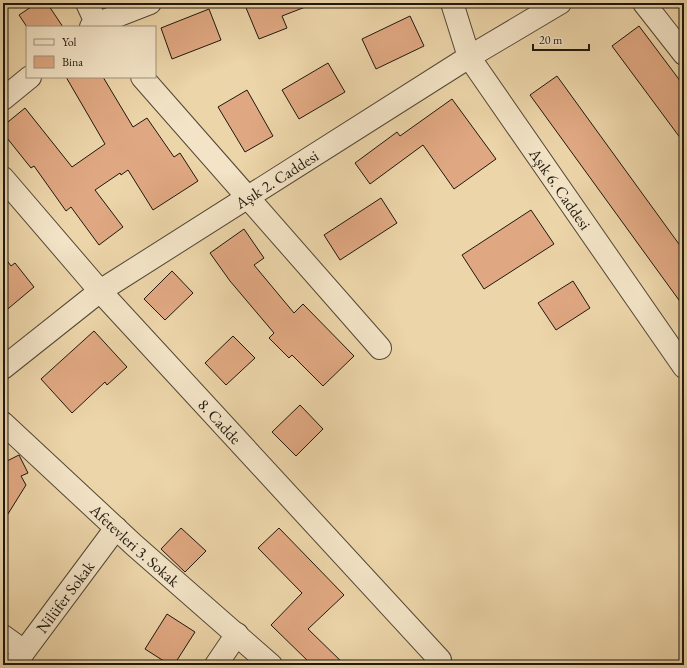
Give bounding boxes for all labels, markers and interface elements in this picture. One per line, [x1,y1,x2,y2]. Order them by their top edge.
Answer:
legend [26,26,156,78]
scale bar [533,26,589,52]
text: 20 m [539,32,563,48]
text: Yol [62,34,76,50]
text: Bina [62,54,83,70]
street label: Aşık 6. Caddesi [524,143,596,234]
street label: Aşık 2. Caddesi [230,145,323,214]
street label: 8. Cadde [193,394,246,449]
street label: Afetevleri 3. Sokak [85,499,185,592]
street label: Nilüfer Sokak [31,556,99,637]

